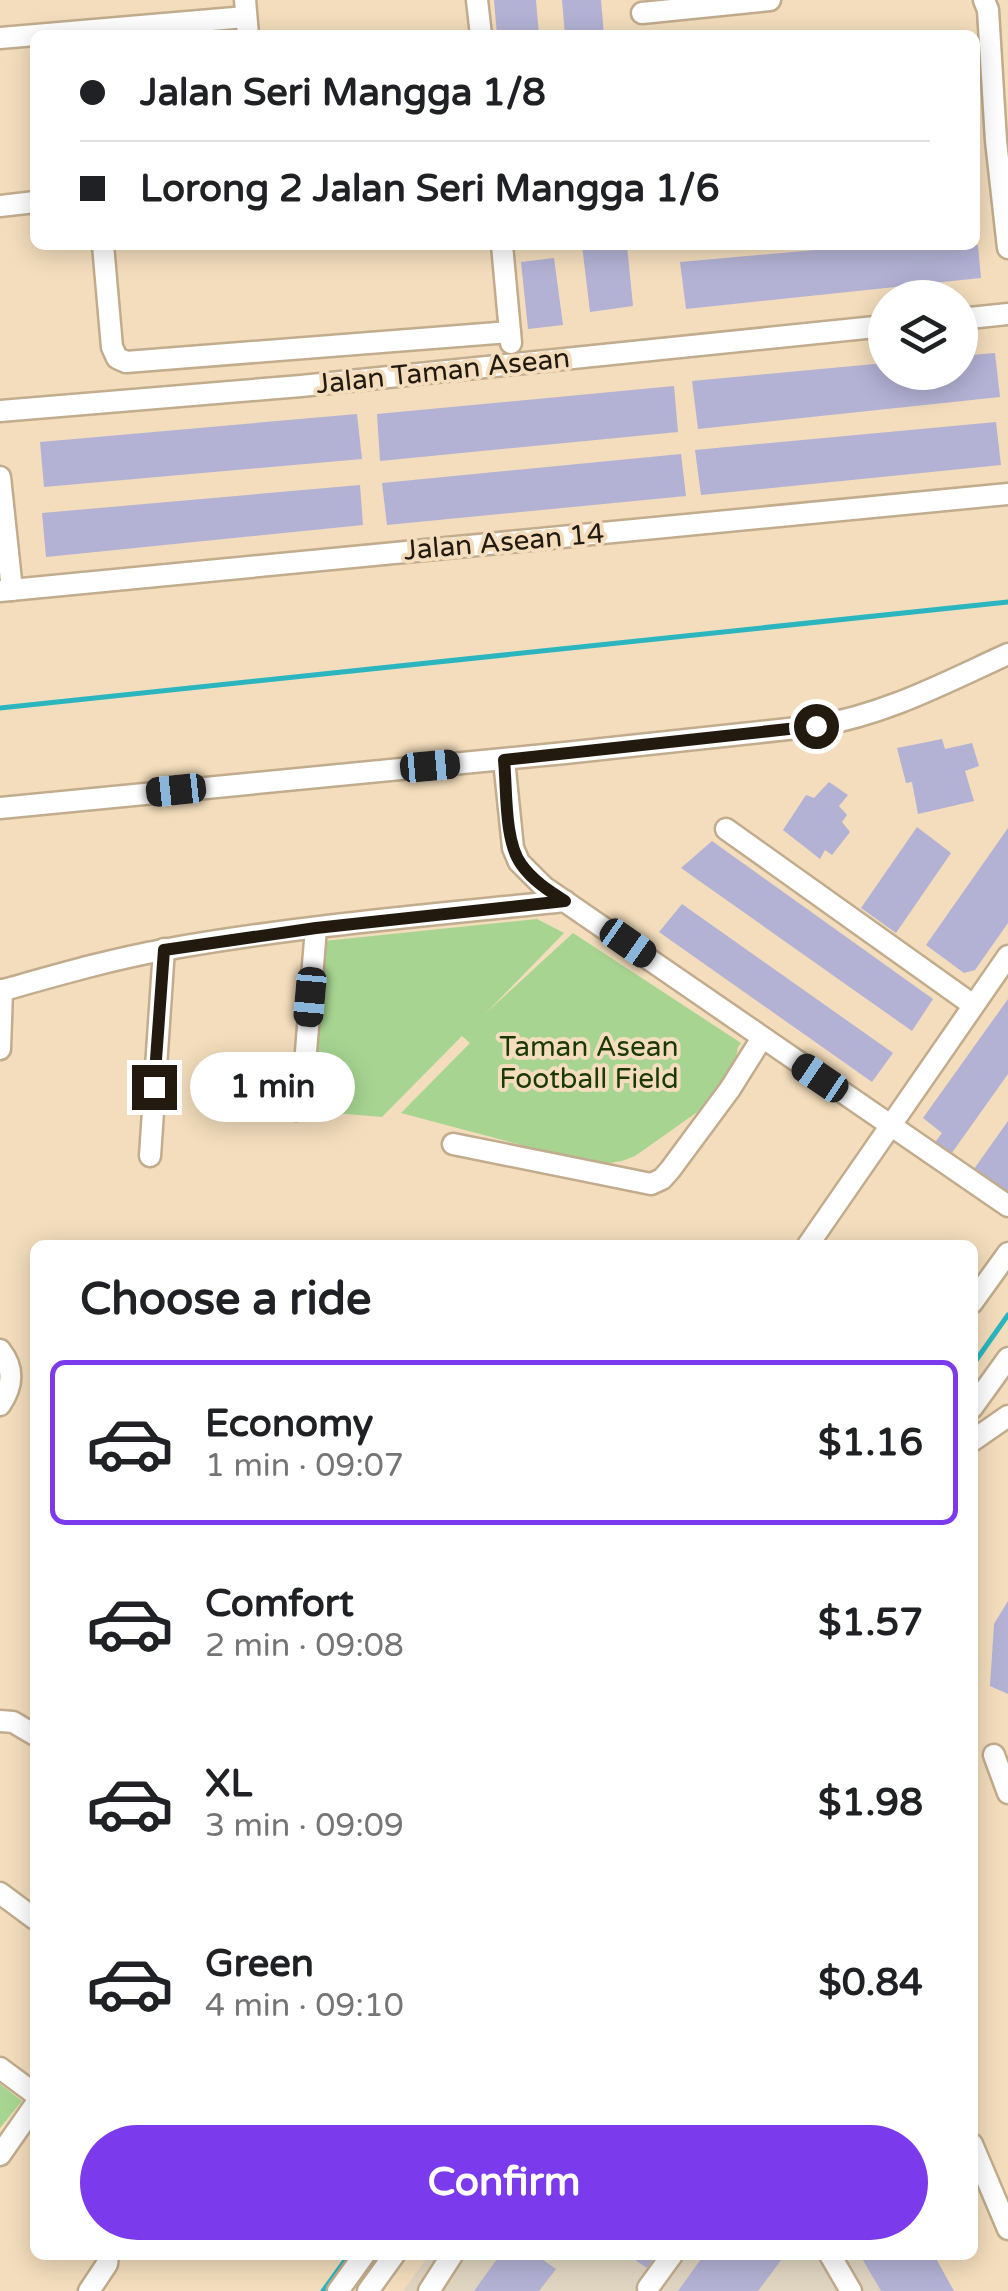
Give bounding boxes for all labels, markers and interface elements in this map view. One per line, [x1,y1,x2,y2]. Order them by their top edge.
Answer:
text: Jalan Seri Mangga 1/8 [140,70,546,116]
text: Lorong 2 Jalan Seri Mangga 1/6 [140,166,720,212]
map controls [868,280,978,390]
button: layers [868,280,978,390]
street label: Jalan Taman Asean [314,341,572,401]
street label: Jalan Asean 14 [402,516,606,568]
route start [794,704,839,749]
car [399,748,461,784]
car [145,772,207,808]
car [595,914,661,972]
car [292,966,328,1028]
park label: Taman Asean Football Field [499,1030,679,1096]
car [787,1049,853,1107]
callout: 1 min [189,1052,354,1122]
route end [132,1065,177,1110]
text: 1 min [230,1068,315,1106]
text: Choose a ride [80,1273,371,1327]
icon: car [85,1398,175,1488]
text: Economy [205,1401,373,1447]
text: $1.16 [818,1420,923,1466]
text: 1 min · 09:07 [205,1447,404,1485]
icon: car [85,1578,175,1668]
text: Comfort [205,1581,354,1627]
text: $1.57 [818,1600,923,1646]
text: 2 min · 09:08 [205,1627,404,1665]
icon: car [85,1758,175,1848]
text: XL [205,1761,252,1807]
text: $1.98 [818,1780,923,1826]
text: 3 min · 09:09 [205,1807,404,1845]
icon: car [85,1938,175,2028]
text: Green [205,1941,314,1987]
text: $0.84 [818,1960,923,2006]
text: 4 min · 09:10 [205,1987,404,2025]
button: Confirm [80,2125,928,2240]

